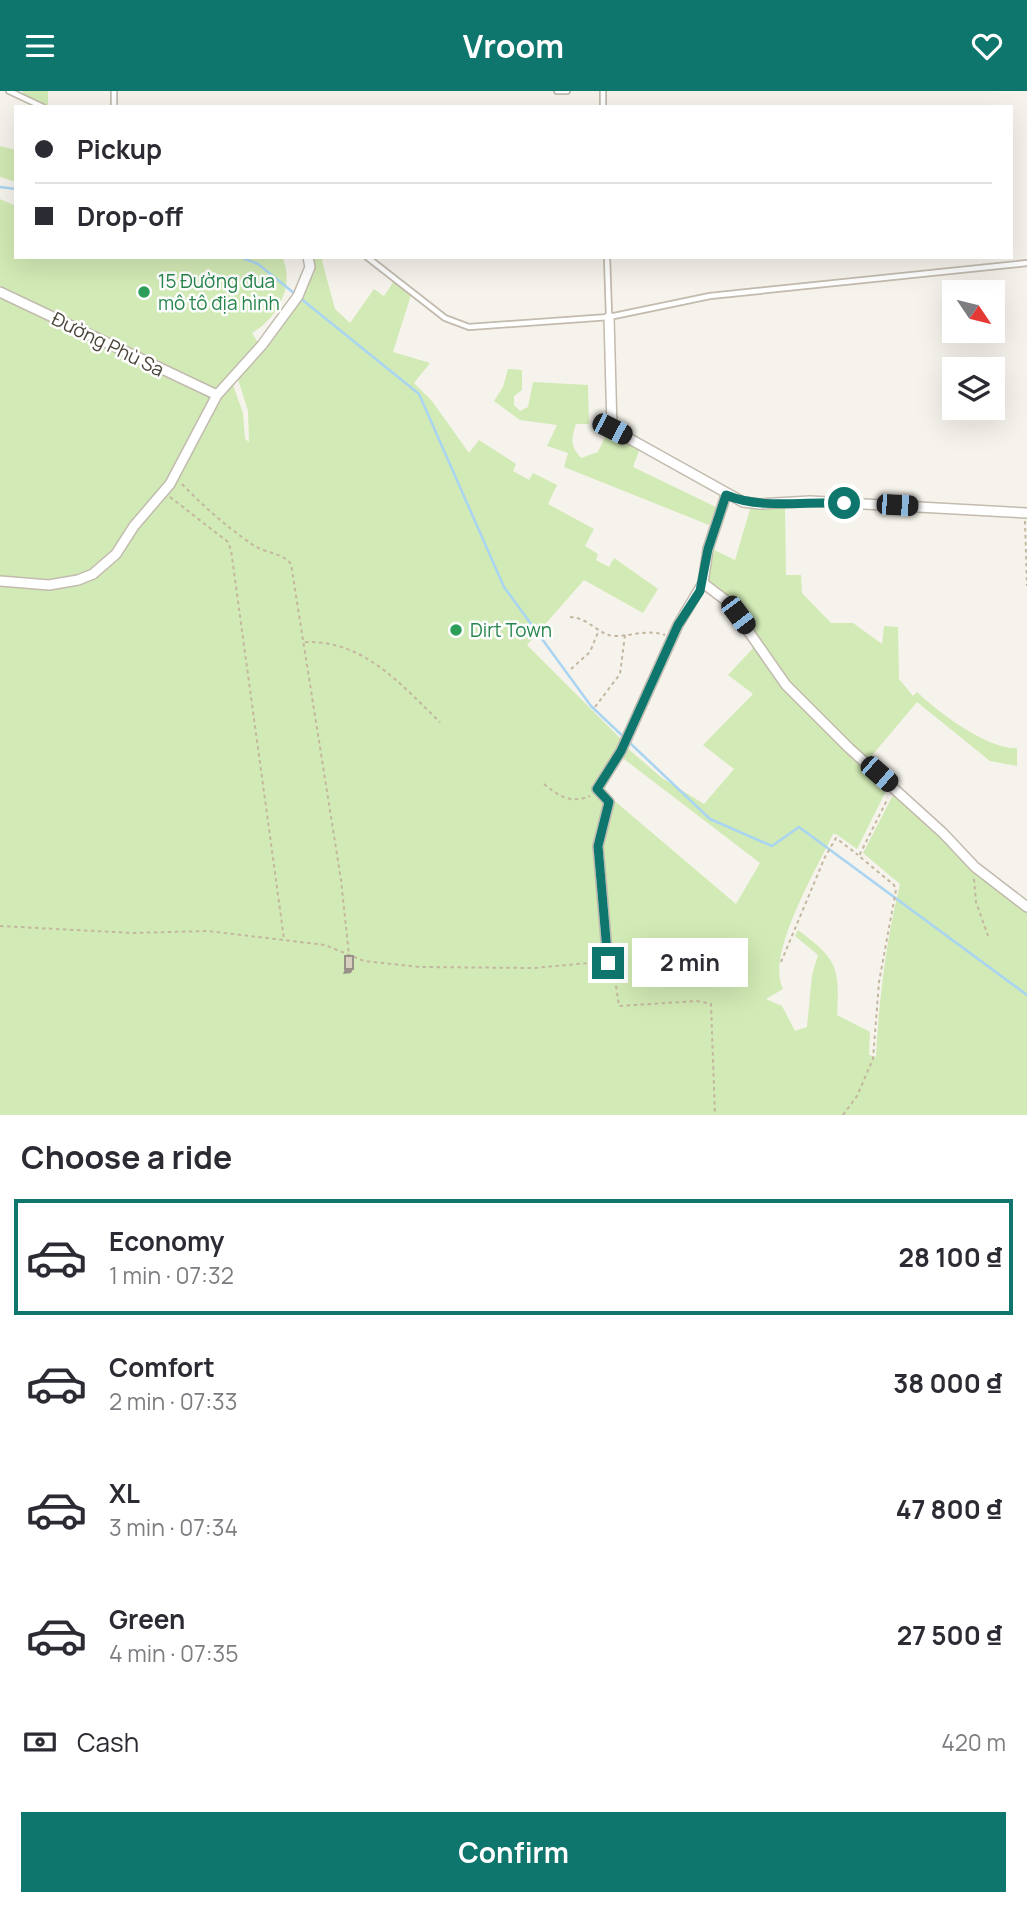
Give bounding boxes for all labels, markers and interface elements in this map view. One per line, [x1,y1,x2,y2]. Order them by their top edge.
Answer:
text: Vroom [463,24,564,68]
icon: menu [21,27,59,65]
icon: heart [968,27,1006,65]
text: Pickup [77,131,162,167]
text: Drop-off [77,198,183,234]
place label: 15 Đường đua mô tô địa hình [158,268,280,316]
north arrow [942,280,1004,343]
map controls [942,280,1005,420]
marker: 15 Đường đua mô tô địa hình [136,284,152,300]
street label: Đường Phù Sa [47,306,169,382]
button: layers [942,357,1005,420]
car [589,410,636,448]
route start [828,487,860,519]
car [876,493,919,517]
car [717,592,760,638]
place label: Dirt Town [470,617,552,643]
marker: Dirt Town [448,622,464,638]
car [857,752,902,796]
callout: 2 min [632,939,748,987]
text: 2 min [660,946,720,978]
route end [592,947,624,979]
text: Choose a ride [21,1135,232,1179]
text: Economy [109,1223,224,1259]
icon: car [25,1226,88,1289]
text: 28 100 ₫ [899,1239,1002,1275]
text: 1 min · 07:32 [109,1259,234,1291]
text: Comfort [109,1349,215,1385]
icon: car [25,1352,88,1415]
text: 38 000 ₫ [893,1365,1002,1401]
text: 2 min · 07:33 [109,1385,238,1417]
text: XL [109,1475,140,1511]
icon: car [25,1478,88,1541]
text: 47 800 ₫ [896,1491,1002,1527]
text: 3 min · 07:34 [109,1511,238,1543]
text: Green [109,1601,185,1637]
icon: car [25,1604,88,1667]
text: 27 500 ₫ [897,1617,1002,1653]
text: 4 min · 07:35 [109,1637,239,1669]
icon: cash [21,1723,59,1761]
text: Cash [77,1724,139,1760]
text: 420 m [941,1726,1006,1758]
button: Confirm [21,1812,1006,1892]

